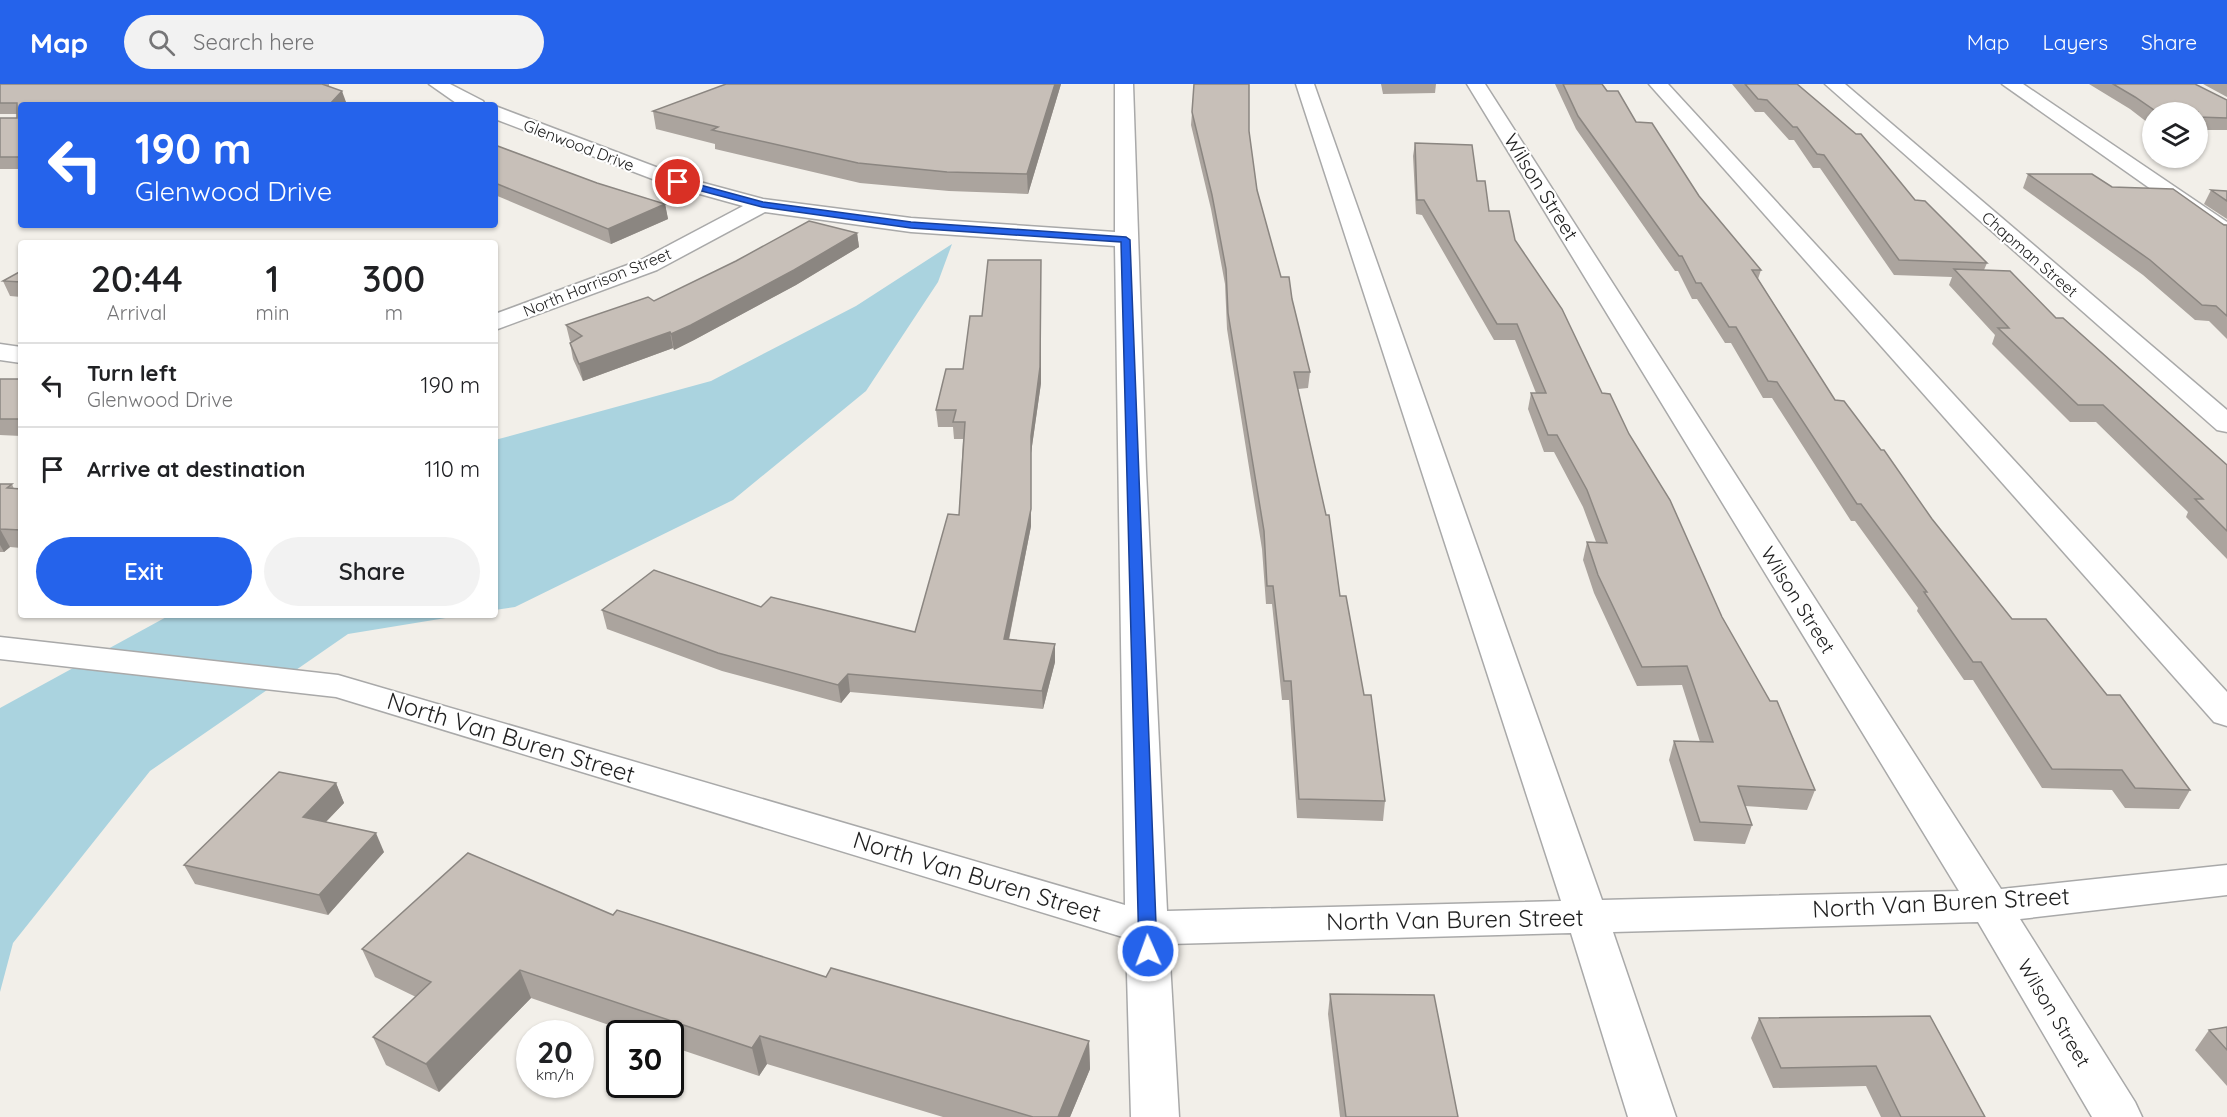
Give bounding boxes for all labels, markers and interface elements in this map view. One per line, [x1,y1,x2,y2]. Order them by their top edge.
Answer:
search box [124,15,544,69]
text: Map [30,25,88,60]
icon: search [145,26,178,59]
text: Search here [193,28,315,56]
text: Map [1967,29,2010,55]
text: Layers [2043,29,2108,55]
text: Share [2141,29,2197,55]
map controls [2142,102,2208,168]
button: layers [2142,102,2208,168]
street label: Glenwood Drive [521,115,637,175]
text: 190 m [135,122,251,175]
icon: left [36,126,114,204]
street label: Wilson Street [1499,129,1584,245]
pin [652,156,703,207]
icon: arrive [661,165,694,198]
text: Glenwood Drive [135,174,332,208]
street label: Chapman Street [1978,207,2082,301]
street label: North Harrison Street [520,243,674,321]
text: 20:44 [91,256,183,301]
text: 1 [266,256,279,301]
text: 300 [362,256,425,301]
text: Arrival [107,300,167,325]
text: min [255,300,290,325]
text: m [385,300,403,325]
text: Turn left [87,359,177,387]
icon: left [36,369,69,402]
text: 190 m [420,371,480,399]
text: Glenwood Drive [87,387,233,412]
icon: arrive [36,453,69,486]
text: Arrive at destination [87,455,305,483]
text: 110 m [425,455,480,483]
button: Exit [36,537,252,606]
button: Share [264,537,480,606]
street label: Wilson Street [1756,542,1841,658]
street label: North Van Buren Street [384,685,639,789]
street label: North Van Buren Street [850,824,1105,928]
street label: North Van Buren Street [1811,880,2070,924]
street label: North Van Buren Street [1326,902,1584,936]
position arrow [1116,919,1180,983]
street label: Wilson Street [2012,954,2097,1071]
speed limit sign: 30 [606,1020,684,1098]
text: 20 [537,1033,573,1071]
text: km/h [536,1065,574,1084]

